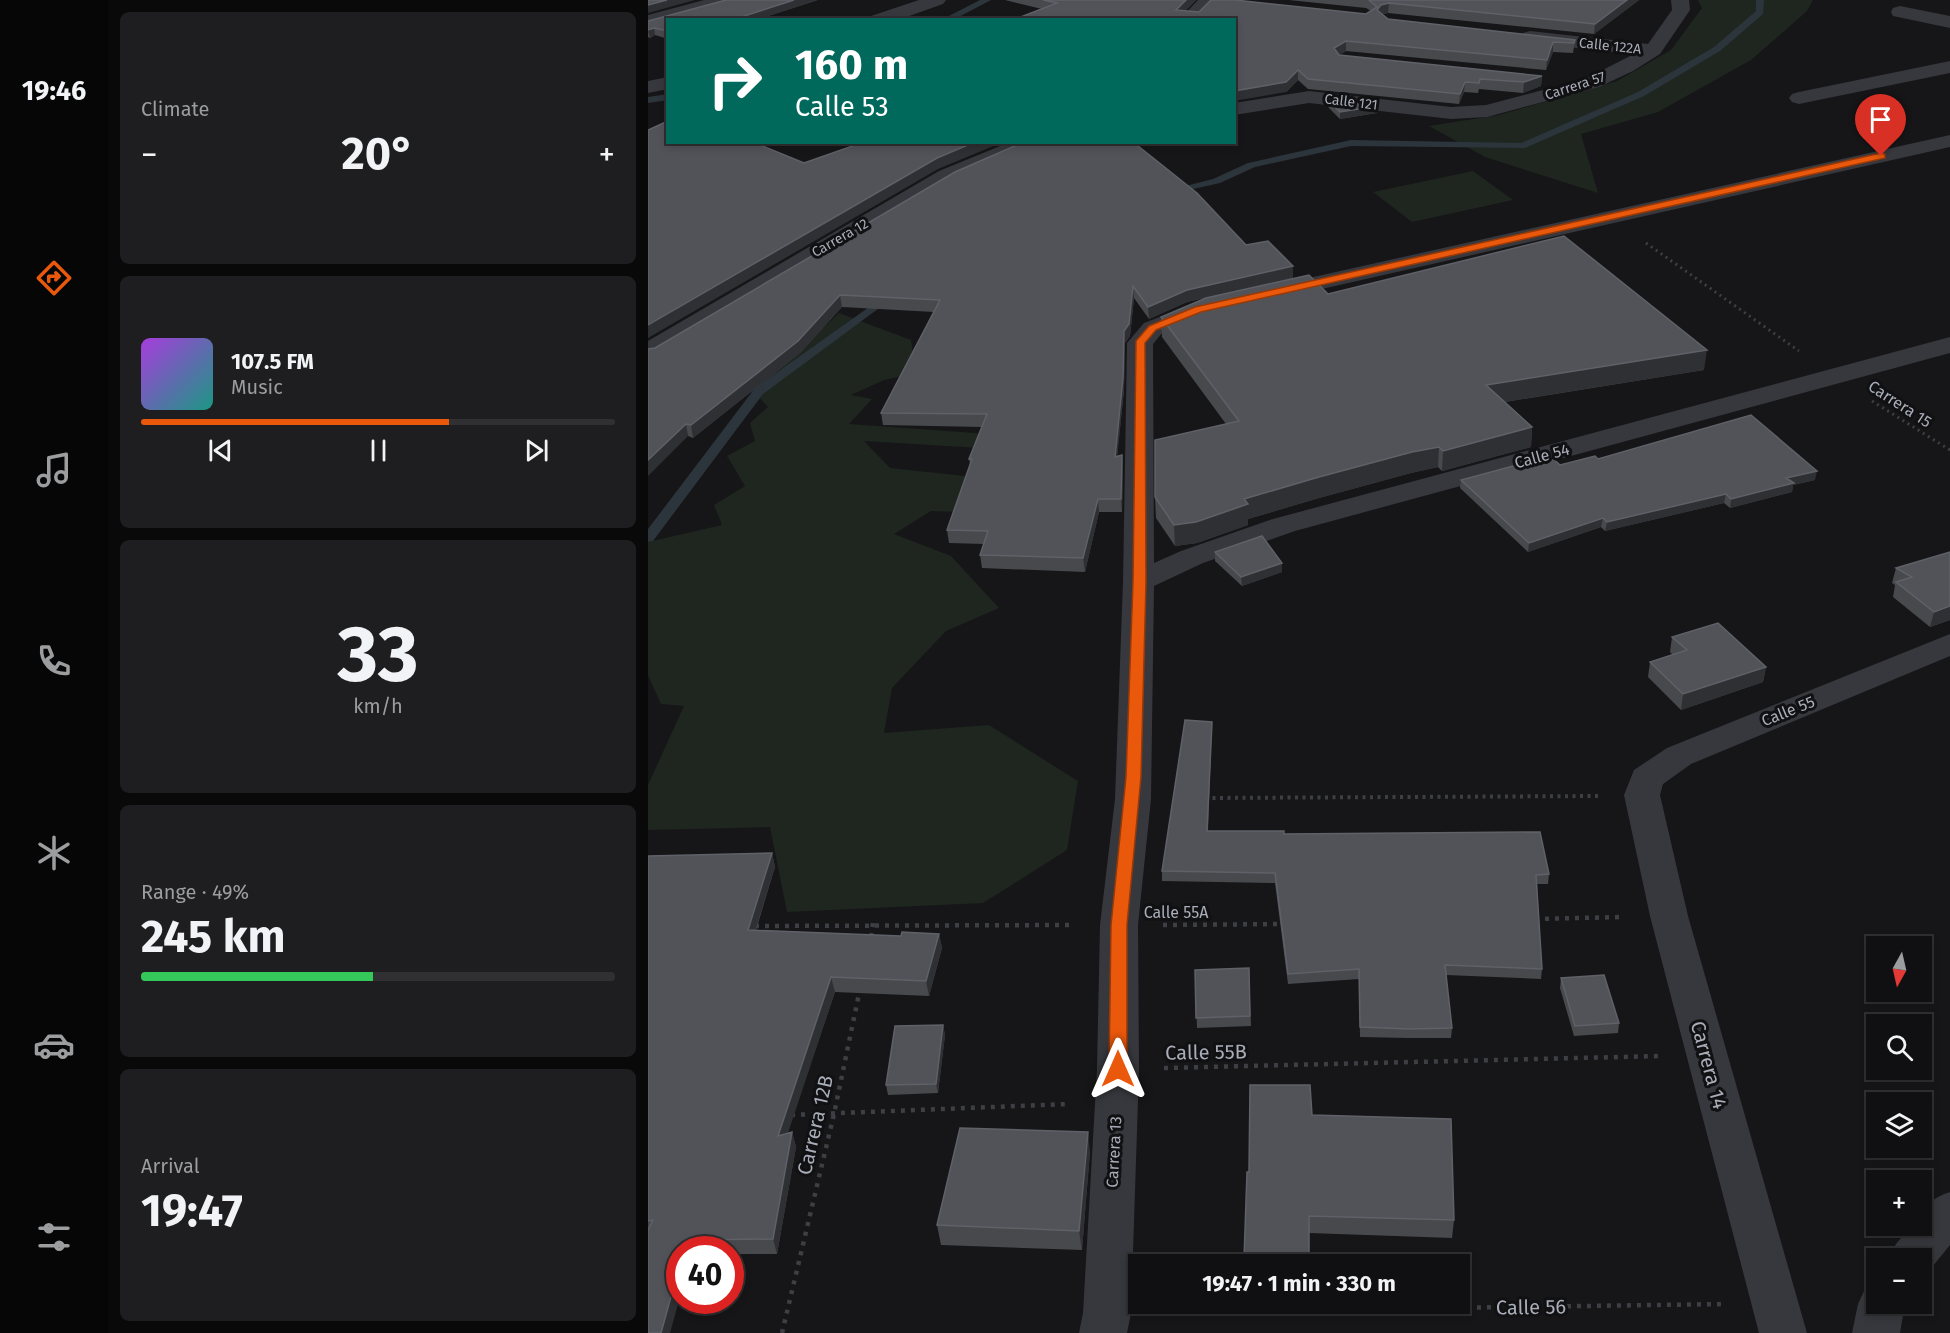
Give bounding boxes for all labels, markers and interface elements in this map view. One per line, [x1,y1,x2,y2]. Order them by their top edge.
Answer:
street label: Calle 122A [1578,34,1642,58]
text: 160 m [795,40,908,90]
icon: right [696,42,774,120]
street label: Carrera 57 [1543,68,1607,104]
text: 19:46 [22,75,86,107]
street label: Calle 121 [1323,90,1379,114]
text: Calle 53 [795,91,889,123]
pin [1855,94,1906,156]
text: Climate [141,97,209,121]
icon: arrive [1864,103,1897,136]
text: 20° [341,127,415,181]
text: − [141,135,158,175]
text: + [599,135,615,175]
street label: Carrera 12 [809,215,871,261]
icon: directions [33,257,75,299]
text: 107.5 FM [231,348,314,375]
text: Music [231,375,283,399]
street label: Carrera 15 [1865,377,1935,431]
icon: previous [204,434,237,467]
icon: pause [362,434,395,467]
icon: next [520,434,553,467]
street label: Calle 54 [1512,439,1572,472]
icon: music [33,449,75,491]
text: 33 [337,608,419,702]
icon: phone [33,640,75,682]
street label: Calle 55 [1759,692,1817,730]
text: km/h [353,694,403,718]
icon: climate [33,832,75,874]
text: Range · 49% [141,880,249,904]
street label: Calle 55A [1144,903,1209,922]
text: 245 km [141,910,286,964]
north arrow [1866,936,1932,1002]
map controls [1866,936,1932,1314]
button: search [1866,1014,1932,1080]
street label: Carrera 14 [1686,1018,1732,1112]
icon: car [33,1024,75,1066]
position arrow [1086,1037,1150,1101]
street label: Calle 55B [1165,1039,1247,1065]
street label: Carrera 12B [792,1073,838,1177]
button: layers [1866,1092,1932,1158]
street label: Carrera 13 [1103,1116,1125,1188]
text: Arrival [141,1154,200,1178]
button: + [1866,1170,1932,1236]
text: 19:47 [141,1184,243,1238]
icon: filters [33,1216,75,1258]
speed limit sign: 40 [666,1236,744,1314]
button: − [1866,1248,1932,1314]
text: 19:47 · 1 min · 330 m [1202,1270,1396,1297]
street label: Calle 56 [1496,1294,1566,1320]

